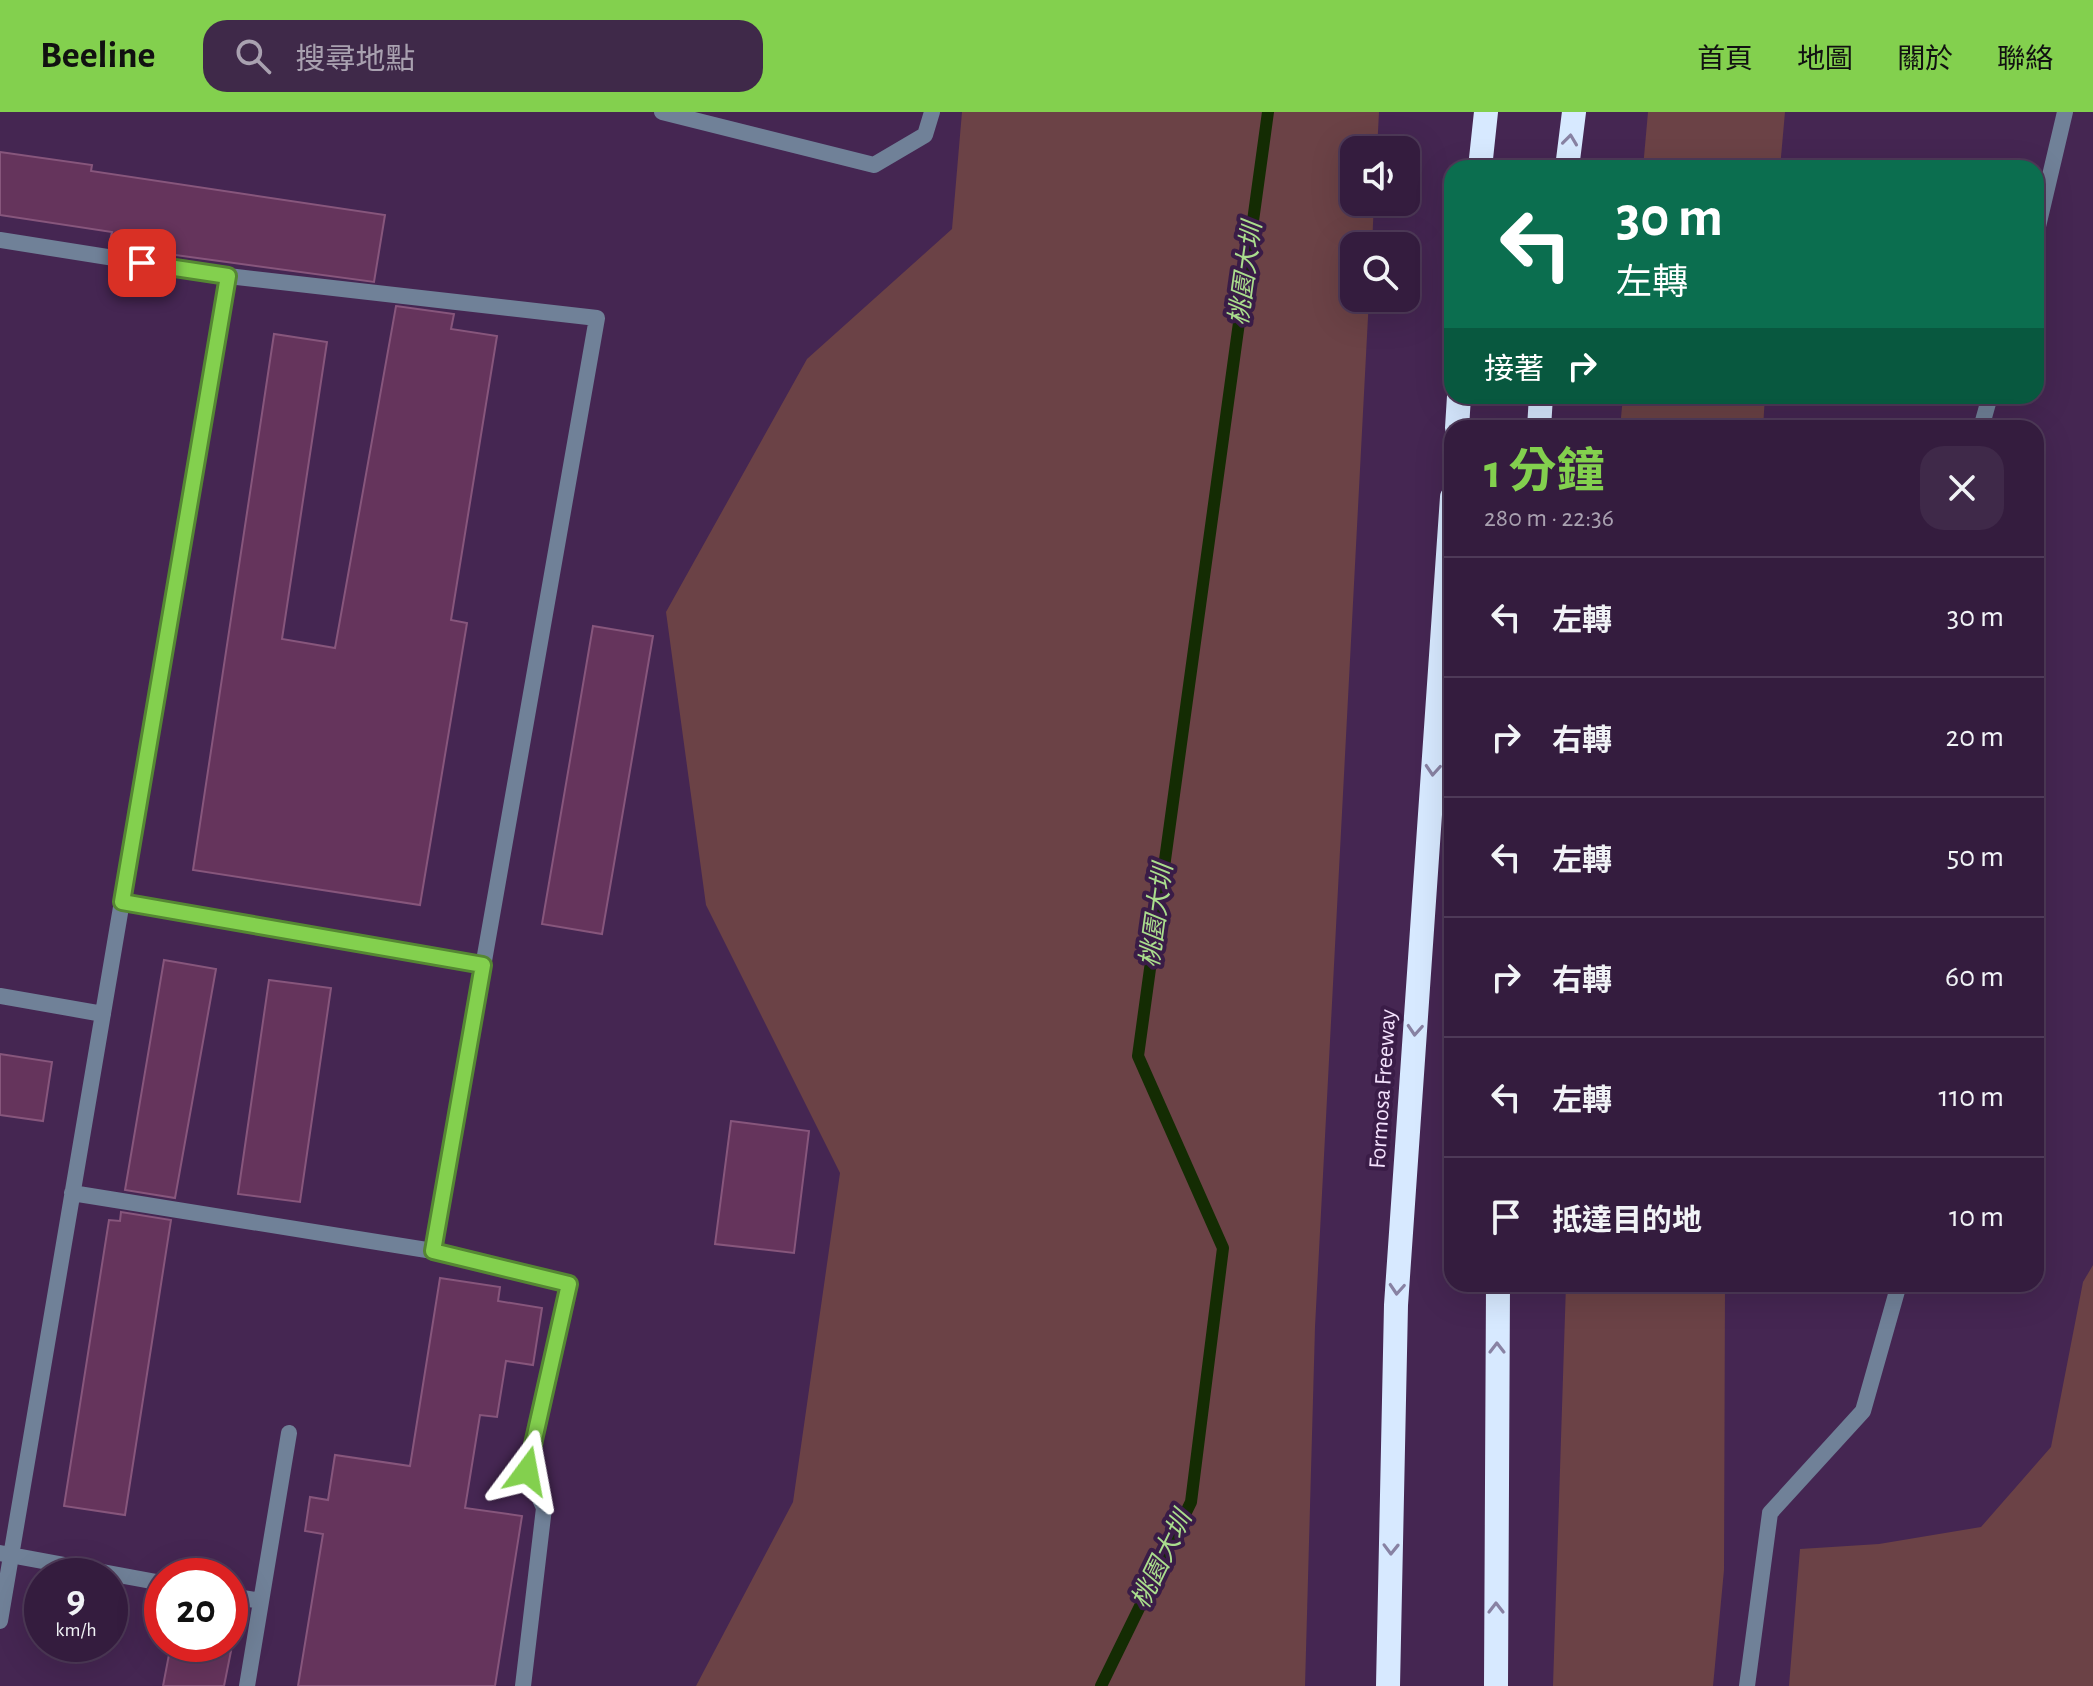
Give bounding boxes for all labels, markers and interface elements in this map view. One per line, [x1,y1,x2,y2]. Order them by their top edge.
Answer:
search box [203,20,763,92]
icon: search [231,34,275,78]
text: Beeline [40,37,155,75]
text: 搜尋地點 [295,45,415,75]
text: 首頁 [1697,46,1753,74]
text: 地圖 [1797,46,1853,74]
text: 關於 [1897,46,1953,74]
text: 聯絡 [1997,46,2053,74]
one-way arrow [1562,133,1579,146]
map controls [1340,136,1420,312]
button: sound [1340,136,1420,216]
text: 30 m [1616,190,1723,246]
icon: left [1484,192,1588,296]
water label: 桃園大圳 [1225,217,1267,327]
pin [108,229,176,297]
button: search [1340,232,1420,312]
icon: arrive [120,241,164,285]
text: 左轉 [1616,265,1688,301]
icon: right [1560,344,1604,388]
text: 接著 [1484,355,1544,385]
button: close [1920,446,2004,530]
text: 1 分鐘 [1484,449,1605,497]
text: 280 m · 22:36 [1484,505,1614,531]
icon: left [1484,595,1528,639]
text: 30 m [1947,602,2004,632]
text: 左轉 [1552,606,1612,636]
icon: right [1484,715,1528,759]
text: 20 m [1946,722,2004,752]
text: 右轉 [1552,726,1612,756]
one-way arrow [1425,764,1442,777]
icon: left [1484,835,1528,879]
text: 50 m [1947,842,2004,872]
text: 左轉 [1552,846,1612,876]
water label: 桃園大圳 [1136,859,1178,969]
icon: right [1484,955,1528,999]
text: 60 m [1945,962,2004,992]
text: 右轉 [1552,966,1612,996]
street label: Formosa Freeway [1365,1008,1401,1170]
one-way arrow [1407,1024,1424,1037]
icon: left [1484,1075,1528,1119]
text: 110 m [1939,1082,2004,1112]
text: 左轉 [1552,1086,1612,1116]
icon: arrive [1484,1195,1528,1239]
text: 10 m [1949,1202,2004,1232]
text: 抵達目的地 [1552,1206,1702,1236]
one-way arrow [1389,1283,1406,1296]
one-way arrow [1488,1341,1506,1354]
position arrow [485,1429,569,1513]
water label: 桃園大圳 [1127,1504,1198,1612]
one-way arrow [1382,1543,1400,1556]
speed limit sign: 20 [144,1558,248,1662]
text: 9 [66,1580,86,1620]
one-way arrow [1488,1601,1505,1614]
text: km/h [55,1620,97,1640]

